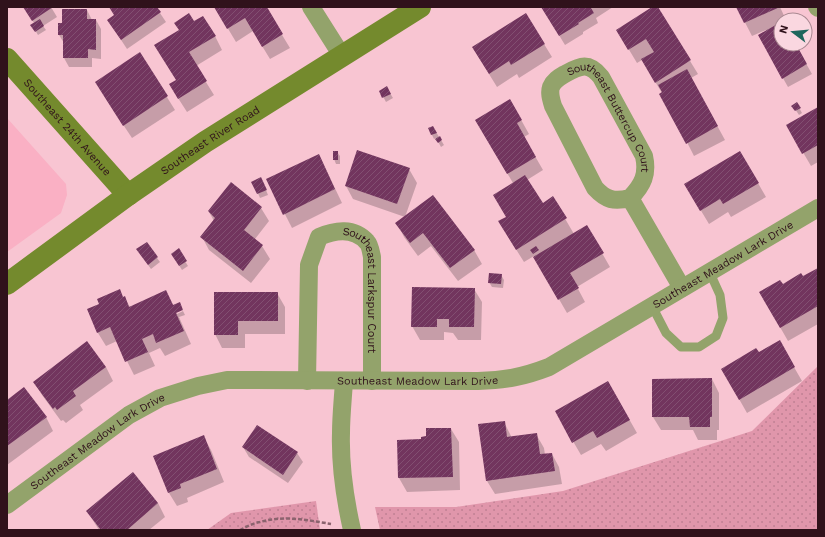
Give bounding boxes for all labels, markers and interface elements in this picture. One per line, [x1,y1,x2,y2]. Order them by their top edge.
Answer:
north arrow [773,12,813,52]
text: N [776,24,791,35]
street label: Southeast Buttercup Court [565,60,651,173]
street label: Southeast 24th Avenue [21,76,114,178]
street label: Southeast River Road [158,103,262,178]
street label: Southeast Meadow Lark Drive [650,218,796,311]
street label: Southeast Larkspur Court [342,225,378,353]
street label: Southeast Meadow Lark Drive [337,374,499,388]
street label: Southeast Meadow Lark Drive [28,391,167,493]

